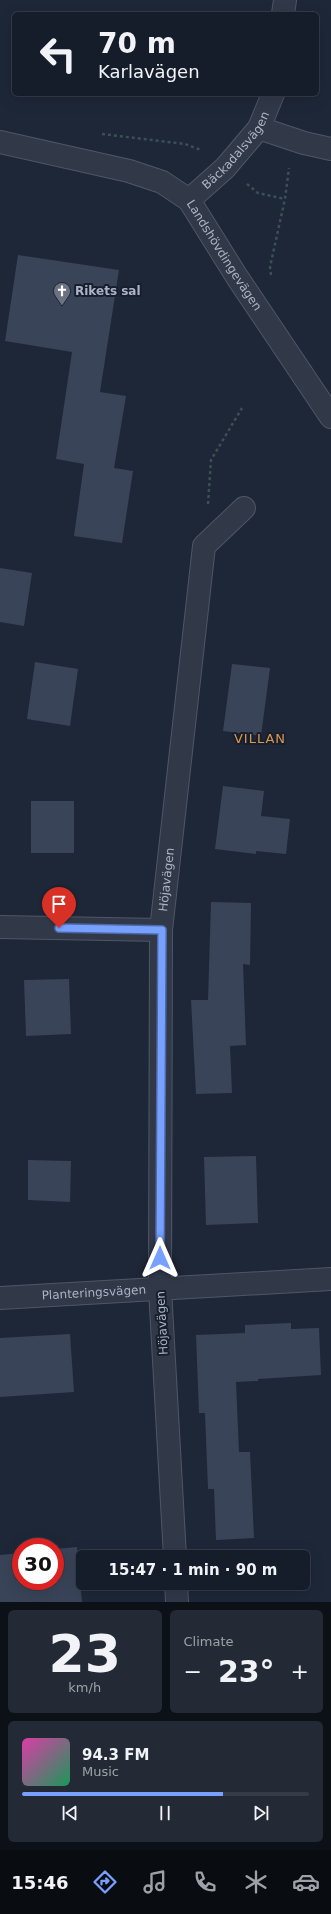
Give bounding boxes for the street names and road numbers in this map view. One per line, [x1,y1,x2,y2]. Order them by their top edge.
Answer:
street label: Bäckadalsvägen [199,109,272,192]
street label: Landshövdingevägen [184,197,265,313]
street label: Höjavägen [156,847,177,912]
street label: Planteringsvägen [41,1283,146,1303]
street label: Höjavägen [153,1291,171,1355]

